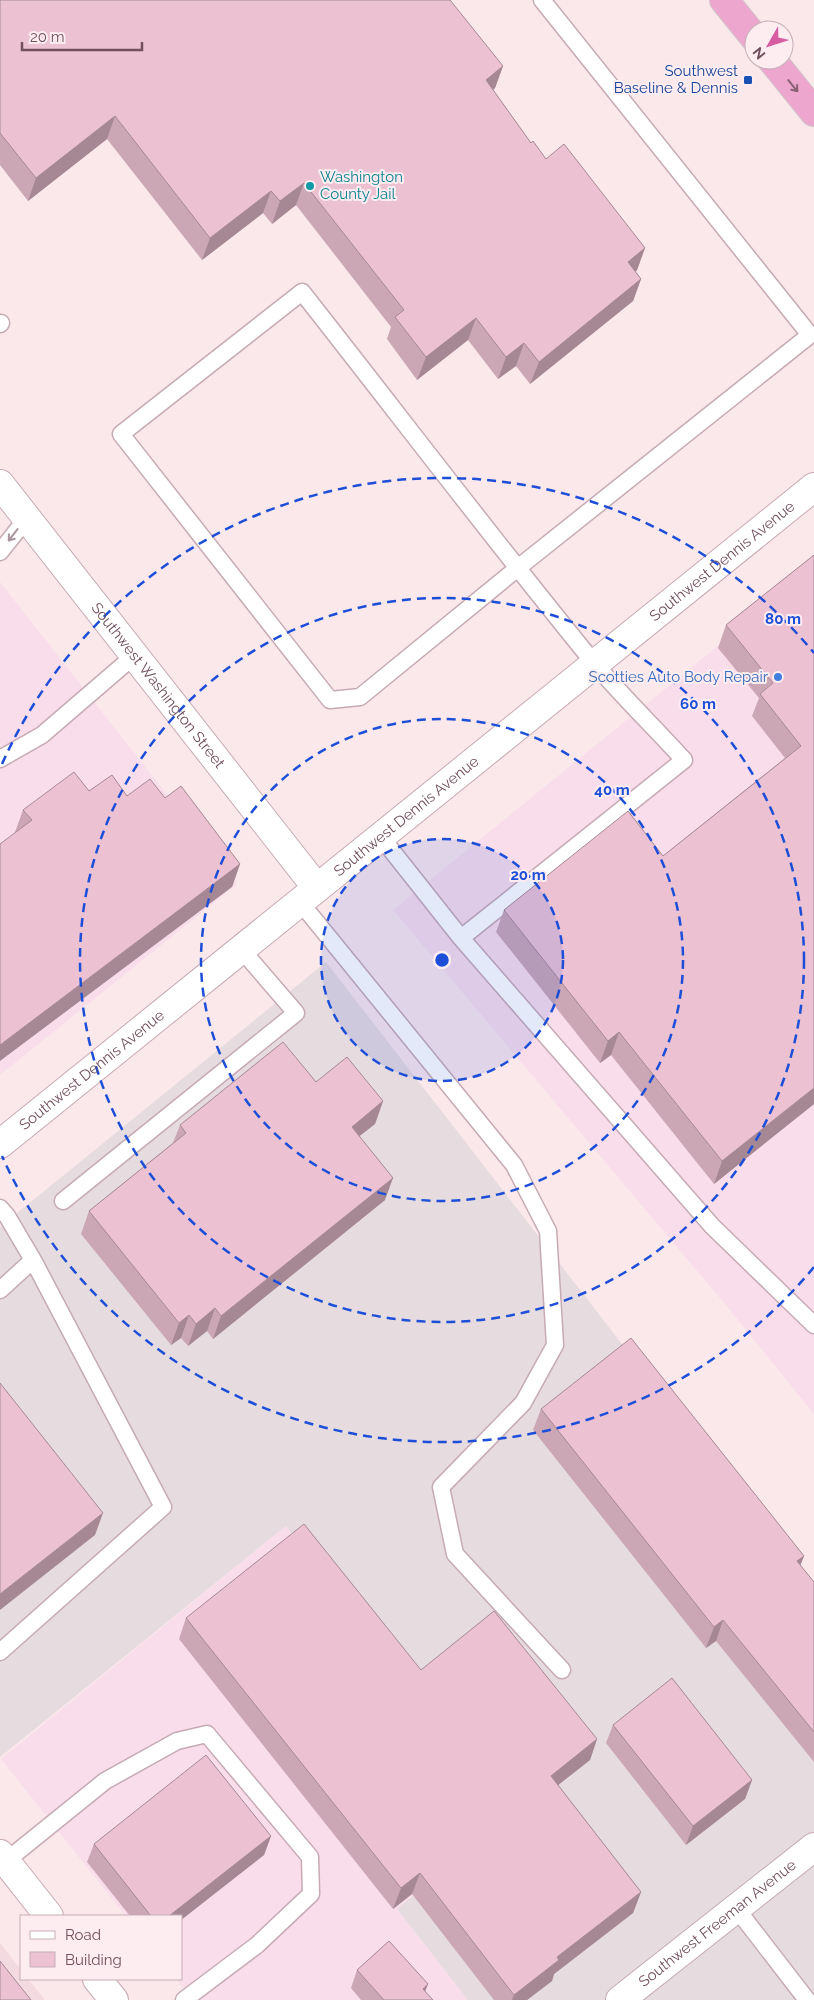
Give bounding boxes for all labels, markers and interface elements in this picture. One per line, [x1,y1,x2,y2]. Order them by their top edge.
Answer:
scale bar [22,20,142,52]
north arrow [744,20,794,70]
text: 20 m [30,28,65,46]
text: N [749,44,768,62]
place label: Southwest Baseline & Dennis [614,62,738,97]
marker: Southwest Baseline & Dennis [742,74,754,86]
one-way arrow [788,79,799,92]
place label: Washington County Jail [320,168,403,203]
marker: Washington County Jail [304,180,316,192]
street label: Southwest Dennis Avenue [646,497,798,625]
one-way arrow [8,528,19,541]
street label: Southwest Washington Street [88,599,229,772]
text: 80 m [765,610,801,628]
place label: Scotties Auto Body Repair [589,668,769,686]
marker: Scotties Auto Body Repair [772,671,784,683]
text: 60 m [680,695,716,713]
street label: Southwest Dennis Avenue [330,752,482,880]
text: 40 m [594,781,630,799]
text: 20 m [510,866,546,884]
centre of rings [433,951,451,969]
street label: Southwest Dennis Avenue [16,1006,168,1134]
street label: Southwest Freeman Avenue [635,1856,800,1991]
legend [20,1915,182,1980]
text: Road [65,1926,101,1944]
text: Building [65,1951,122,1969]

